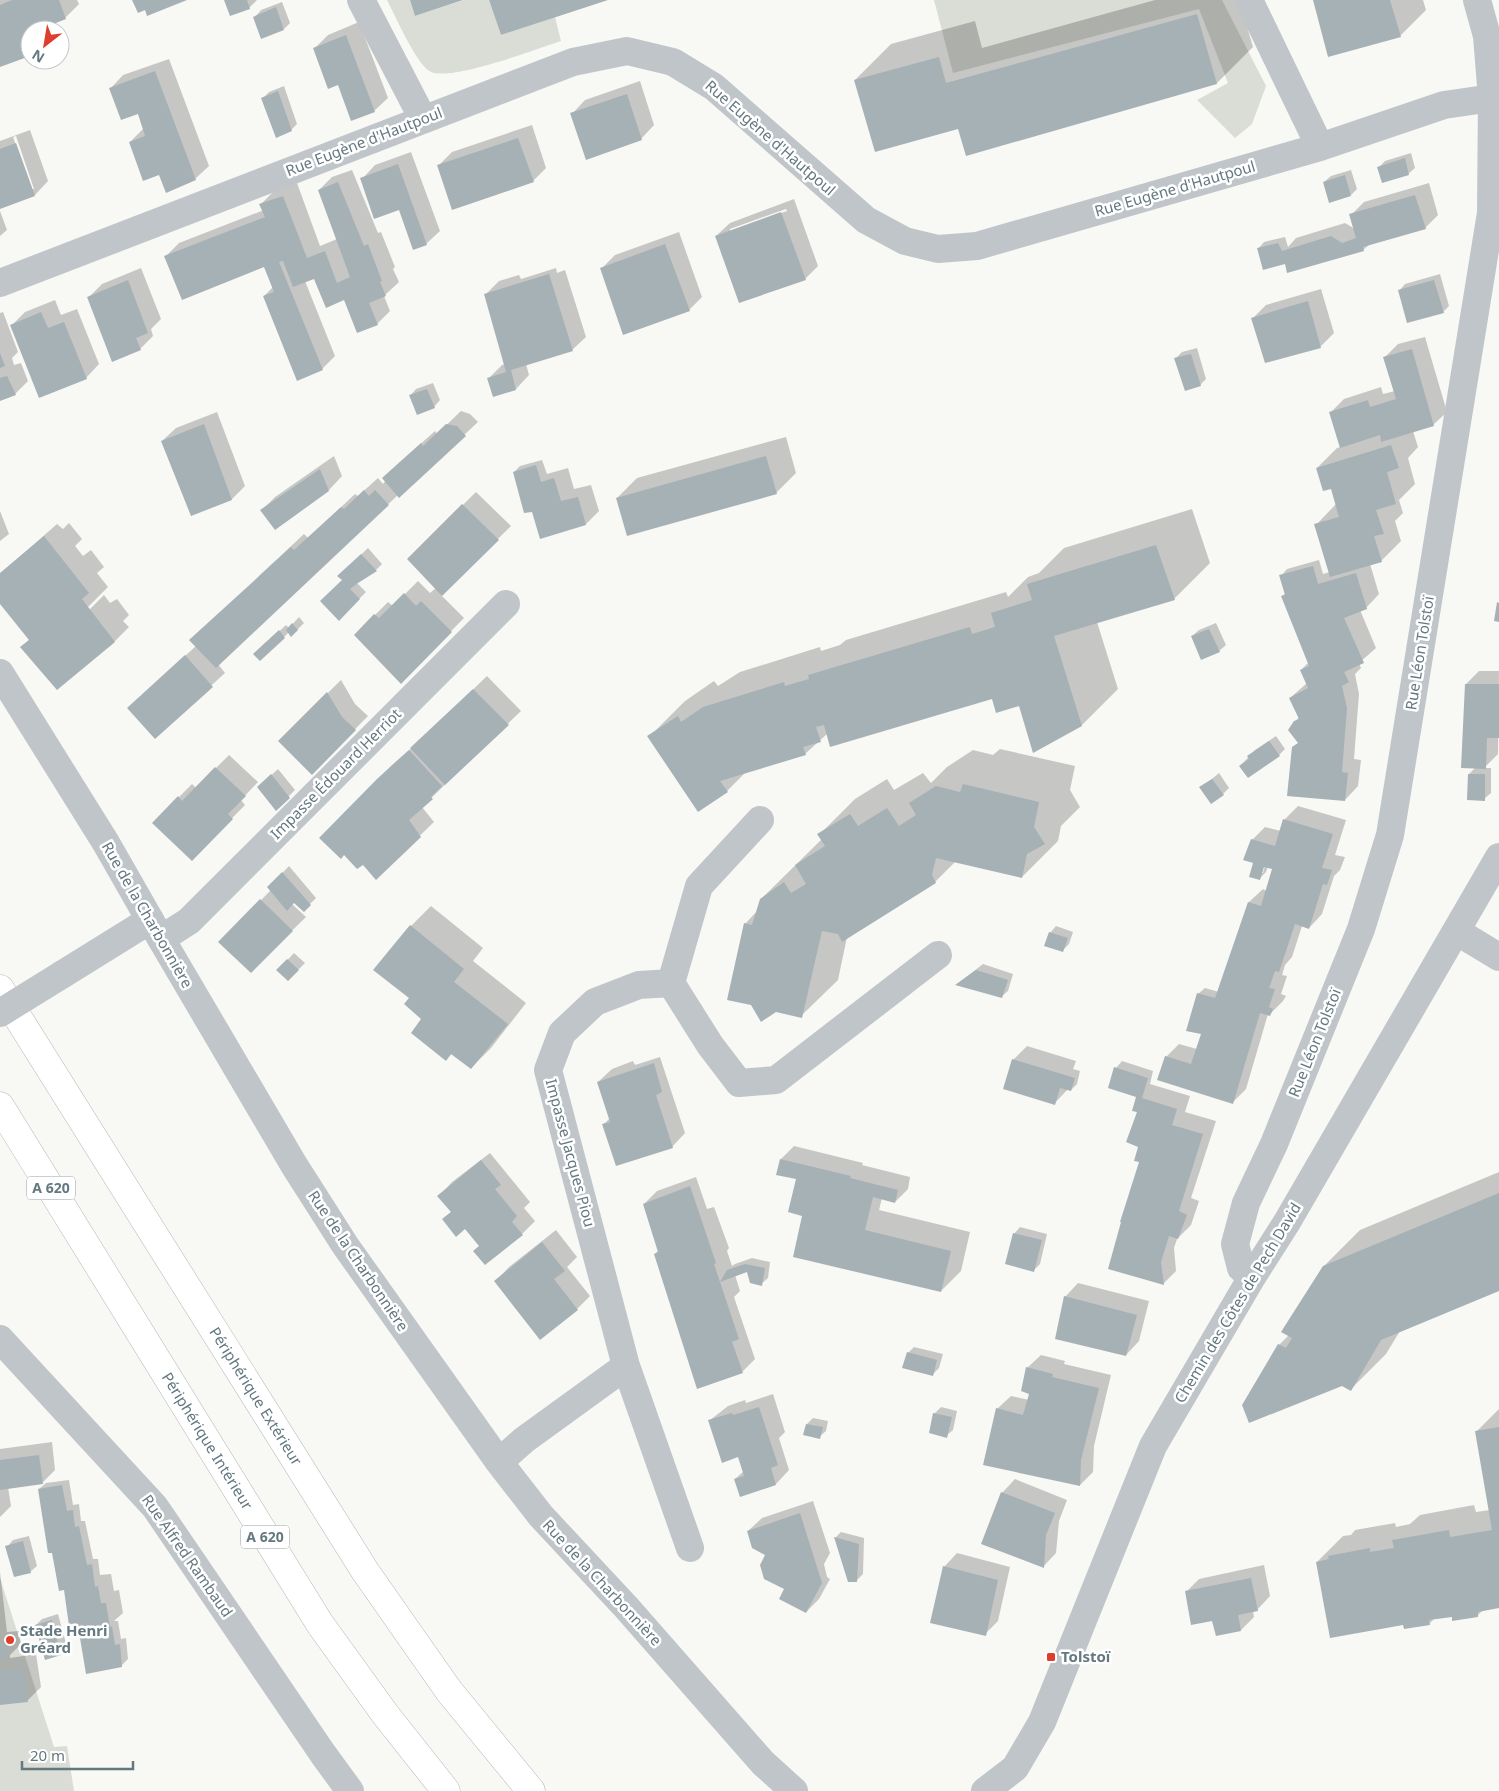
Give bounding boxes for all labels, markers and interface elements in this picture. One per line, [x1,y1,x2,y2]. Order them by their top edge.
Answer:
north arrow [20,20,70,70]
text: N [28,45,48,68]
street label: Rue Eugène d'Hautpoul [701,75,840,199]
street label: Rue Eugène d'Hautpoul [282,102,445,180]
street label: Rue Eugène d'Hautpoul [1092,156,1257,221]
street label: Rue Léon Tolstoï [1400,593,1438,711]
street label: Impasse Édouard Herriot [266,703,405,843]
street label: Rue de la Charbonnière [98,838,198,991]
street label: Rue Léon Tolstoï [1283,984,1345,1100]
street label: Impasse Jacques Piou [542,1076,600,1229]
road number: A 620 [27,1176,75,1200]
street label: Rue de la Charbonnière [304,1186,413,1335]
street label: Chemin des Côtes de Pech David [1169,1199,1305,1406]
street label: Périphérique Extérieur [205,1323,307,1469]
street label: Périphérique Intérieur [158,1368,258,1513]
street label: Rue Alfred Rambaud [138,1490,238,1621]
street label: Rue de la Charbonnière [539,1515,667,1650]
road number: A 620 [241,1525,289,1548]
place label: Stade Henri Gréard [20,1620,107,1657]
marker: Stade Henri Gréard [4,1634,16,1646]
place label: Tolstoï [1061,1646,1111,1666]
marker: Tolstoï [1045,1651,1057,1663]
scale bar [22,1738,134,1770]
text: 20 m [30,1745,65,1765]

